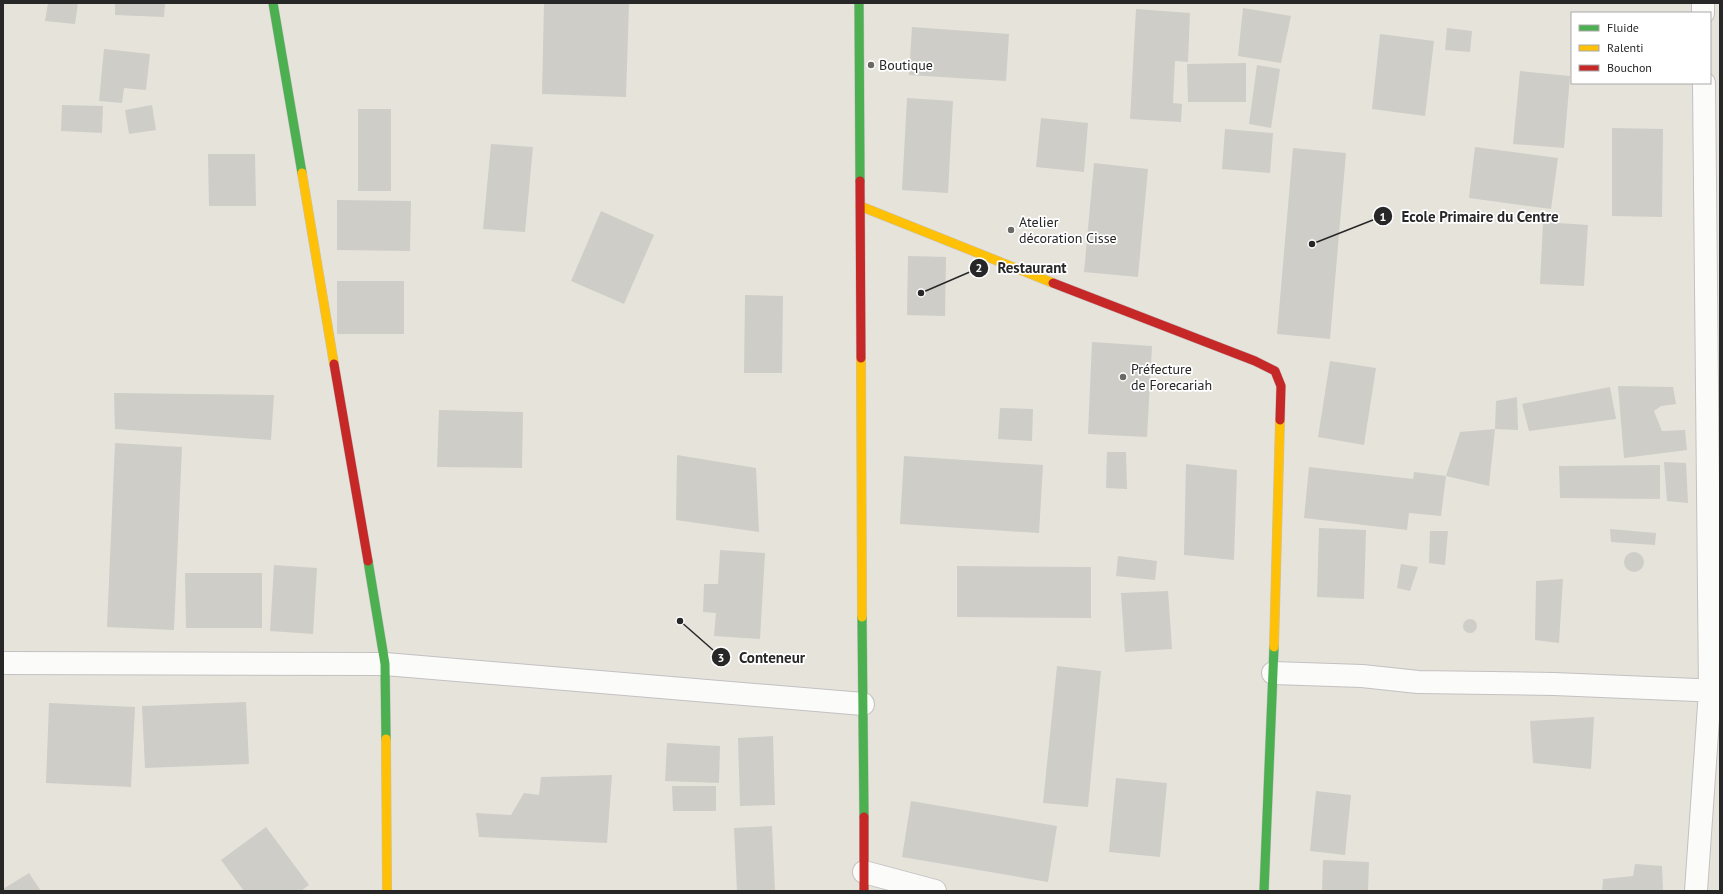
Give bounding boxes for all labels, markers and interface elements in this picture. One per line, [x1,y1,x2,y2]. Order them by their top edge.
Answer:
legend [1571,12,1711,84]
text: Fluide [1607,20,1639,35]
text: Ralenti [1607,40,1643,55]
place label: Boutique [879,56,933,74]
marker: Boutique [866,60,876,70]
text: Bouchon [1607,60,1652,75]
callout: Ecole Primaire du Centre [1373,203,1566,230]
text: Ecole Primaire du Centre [1401,207,1559,226]
text: 1 [1380,209,1386,224]
place label: Atelier décoration Cisse [1019,213,1117,247]
marker: Atelier décoration Cisse [1006,225,1016,235]
callout: Restaurant [969,254,1074,281]
text: Restaurant [997,258,1067,277]
text: 2 [976,260,982,275]
place label: Préfecture de Forecariah [1131,360,1212,394]
marker: Préfecture de Forecariah [1118,372,1128,382]
callout: Conteneur [711,644,813,671]
text: Conteneur [739,648,806,667]
text: 3 [718,650,724,665]

